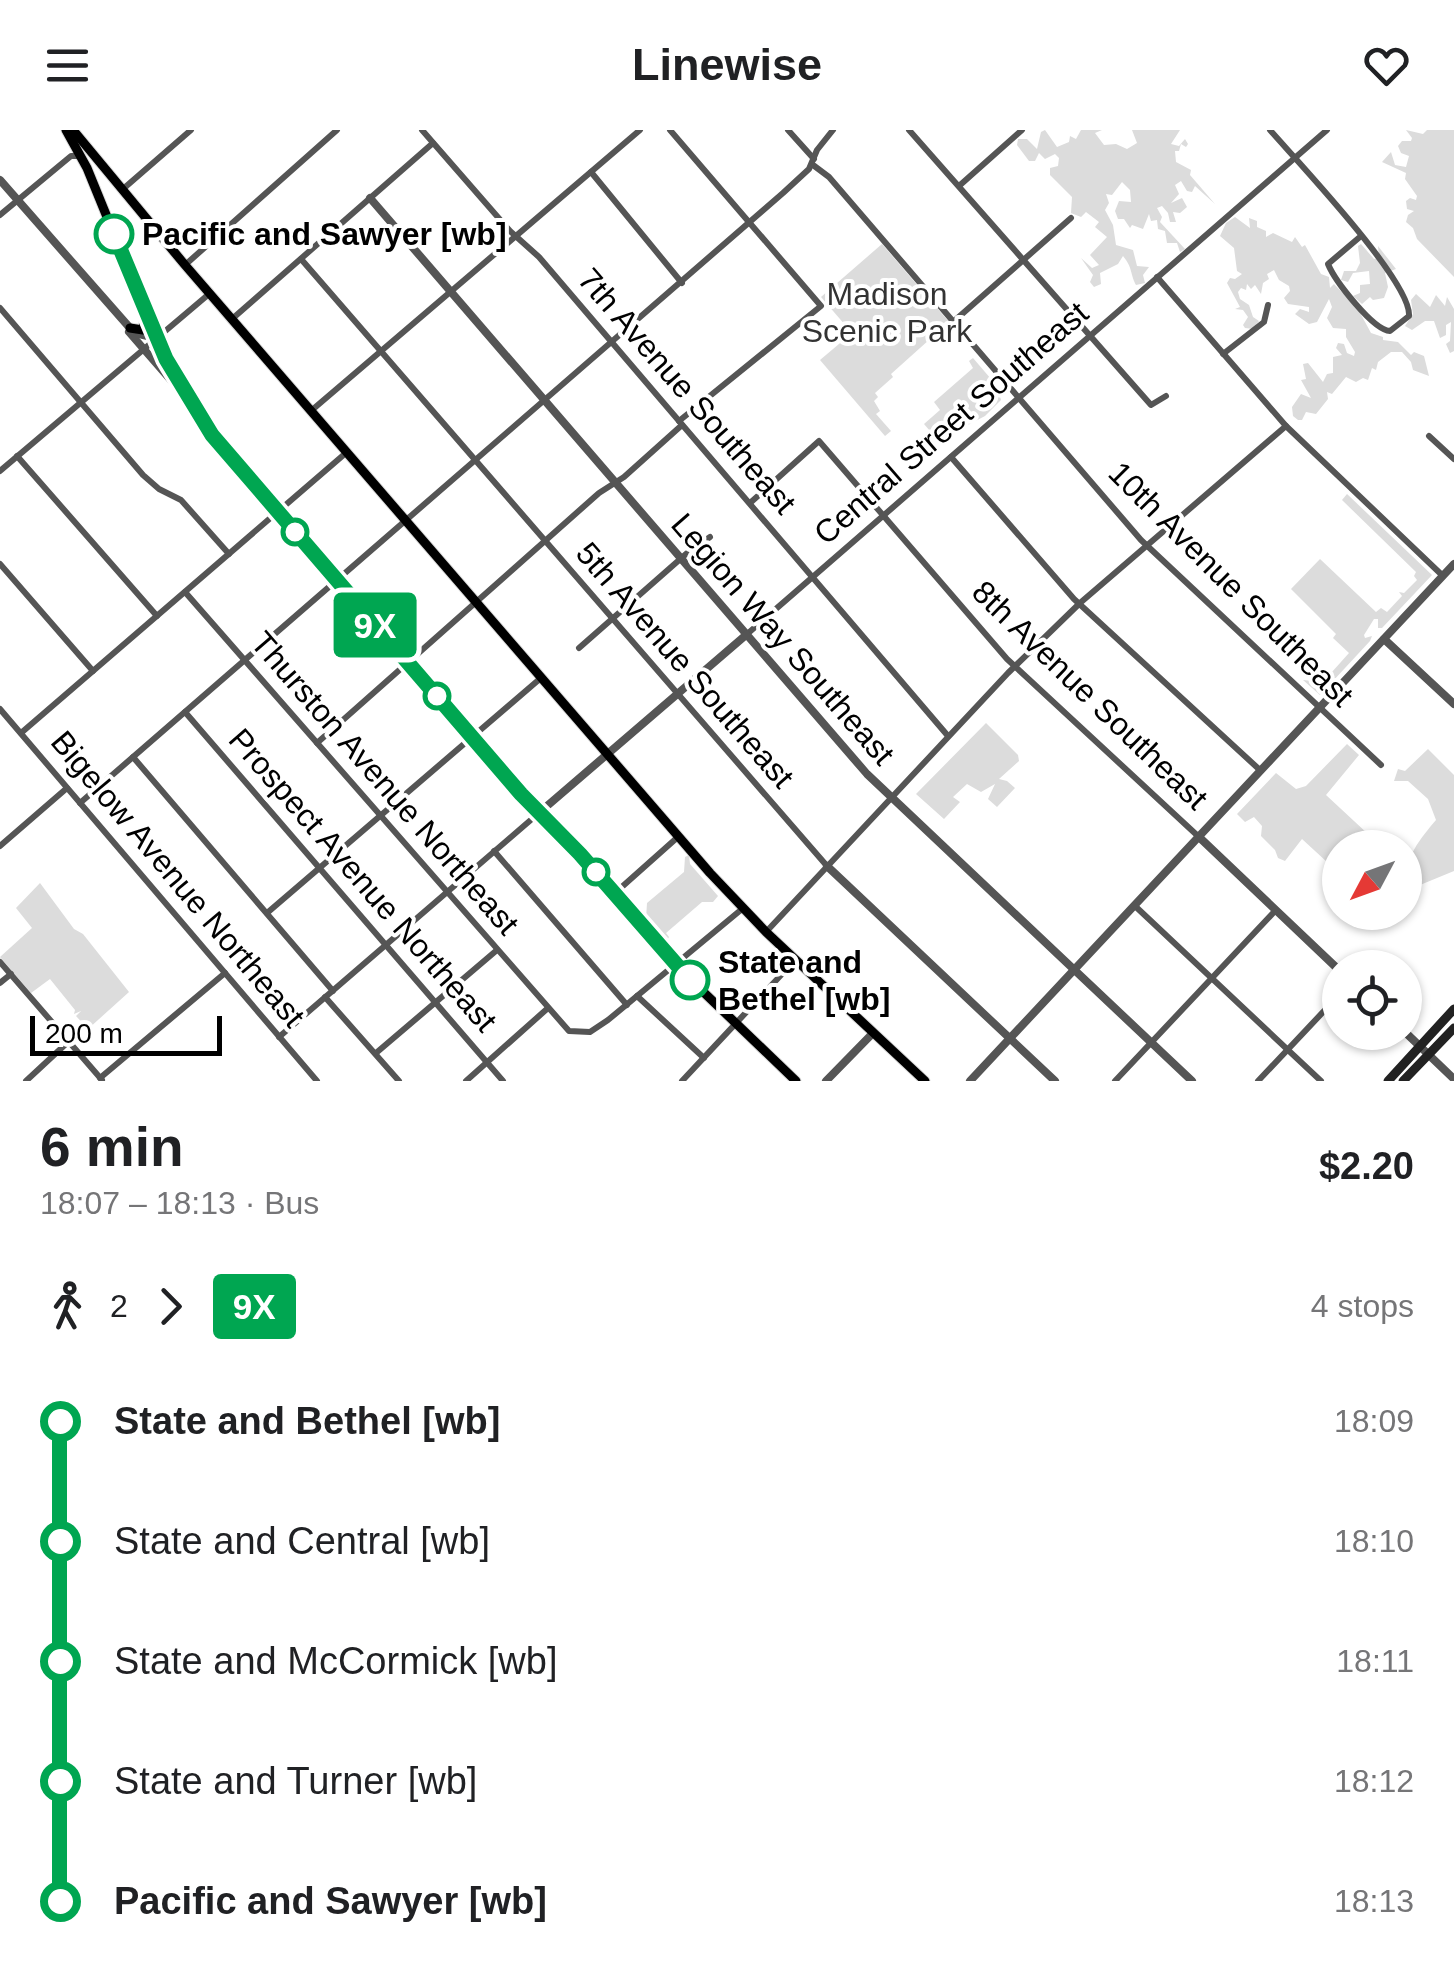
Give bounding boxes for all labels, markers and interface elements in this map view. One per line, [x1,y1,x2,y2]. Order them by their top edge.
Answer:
icon: menu [40,38,95,93]
icon: heart [1359,38,1414,93]
text: Linewise [632,39,822,90]
marker: Pacific and Sawyer [wb] [95,215,133,253]
place label: Pacific and Sawyer [wb] [142,216,507,252]
street label: 7th Avenue Southeast [571,261,803,521]
park label: Madison Scenic Park [802,276,973,349]
street label: Central Street Southeast [807,294,1095,552]
street label: 10th Avenue Southeast [1101,454,1361,714]
street label: Legion Way Southeast [664,506,902,772]
unlabelled marker [282,519,308,545]
street label: 5th Avenue Southeast [569,535,801,795]
street label: 8th Avenue Southeast [965,573,1215,817]
line badge: 9X [330,592,420,658]
text: 9X [354,606,396,645]
street label: Thurston Avenue Northeast [244,624,526,942]
unlabelled marker [424,683,450,709]
street label: Prospect Avenue Northeast [222,721,504,1039]
street label: Bigelow Avenue Northeast [44,724,312,1034]
north arrow [1322,830,1422,930]
map controls [1322,830,1422,1050]
unlabelled marker [583,859,609,885]
place label: State and Bethel [wb] [718,944,890,1017]
button: locate [1322,950,1422,1050]
marker: State and Bethel [wb] [671,961,709,999]
scale bar [30,1011,222,1056]
text: 200 m [45,1018,123,1049]
text: 6 min [40,1116,184,1178]
text: $2.20 [1319,1145,1414,1187]
text: 18:07 – 18:13 · Bus [40,1185,319,1221]
icon: walk [40,1279,95,1334]
icon: forward [143,1279,198,1334]
text: 9X [233,1287,276,1326]
text: 2 [110,1288,128,1324]
text: 4 stops [1311,1288,1414,1324]
text: State and Bethel [wb] [114,1400,500,1442]
text: 18:09 [1334,1403,1414,1439]
text: State and Central [wb] [114,1520,490,1562]
text: 18:10 [1334,1523,1414,1559]
text: State and McCormick [wb] [114,1640,557,1682]
text: 18:11 [1336,1643,1414,1679]
text: State and Turner [wb] [114,1760,477,1802]
text: 18:12 [1334,1763,1414,1799]
text: Pacific and Sawyer [wb] [114,1880,547,1922]
text: 18:13 [1334,1883,1414,1919]

